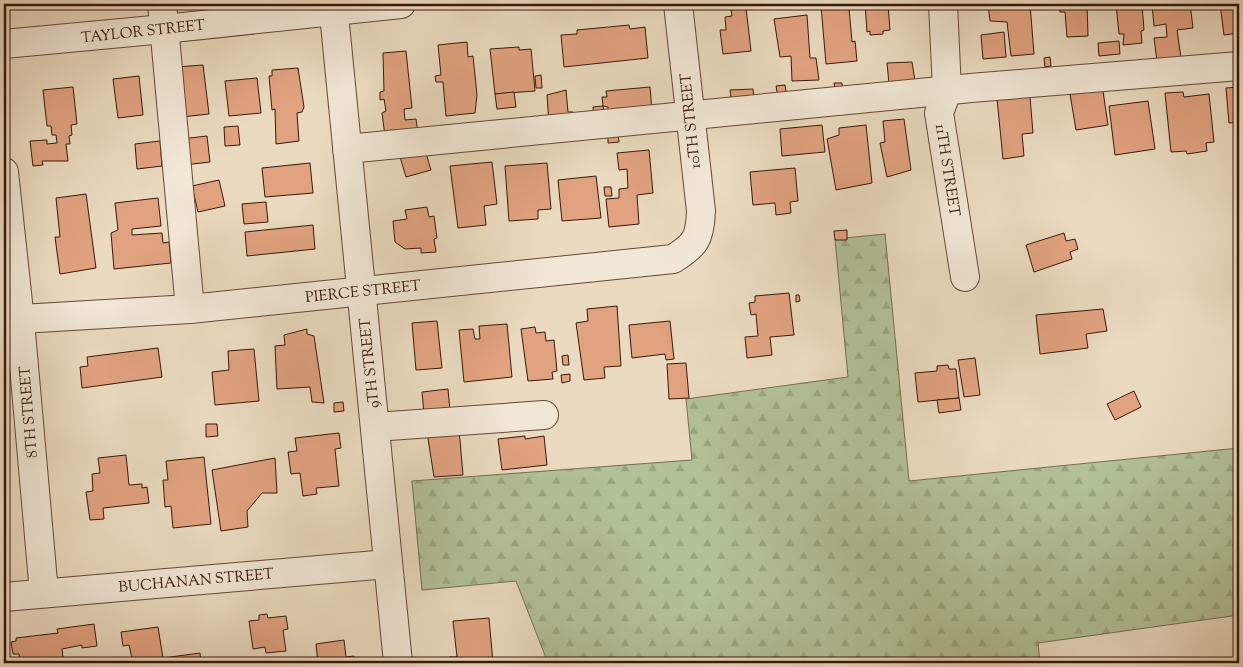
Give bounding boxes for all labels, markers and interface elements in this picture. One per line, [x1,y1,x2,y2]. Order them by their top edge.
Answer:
street label: TAYLOR STREET [80,15,207,49]
street label: 10TH STREET [676,72,707,170]
street label: 11TH STREET [929,122,964,218]
street label: PIERCE STREET [304,276,422,309]
street label: 9TH STREET [355,316,386,409]
street label: 8TH STREET [15,365,44,459]
street label: BUCHANAN STREET [118,564,275,599]

